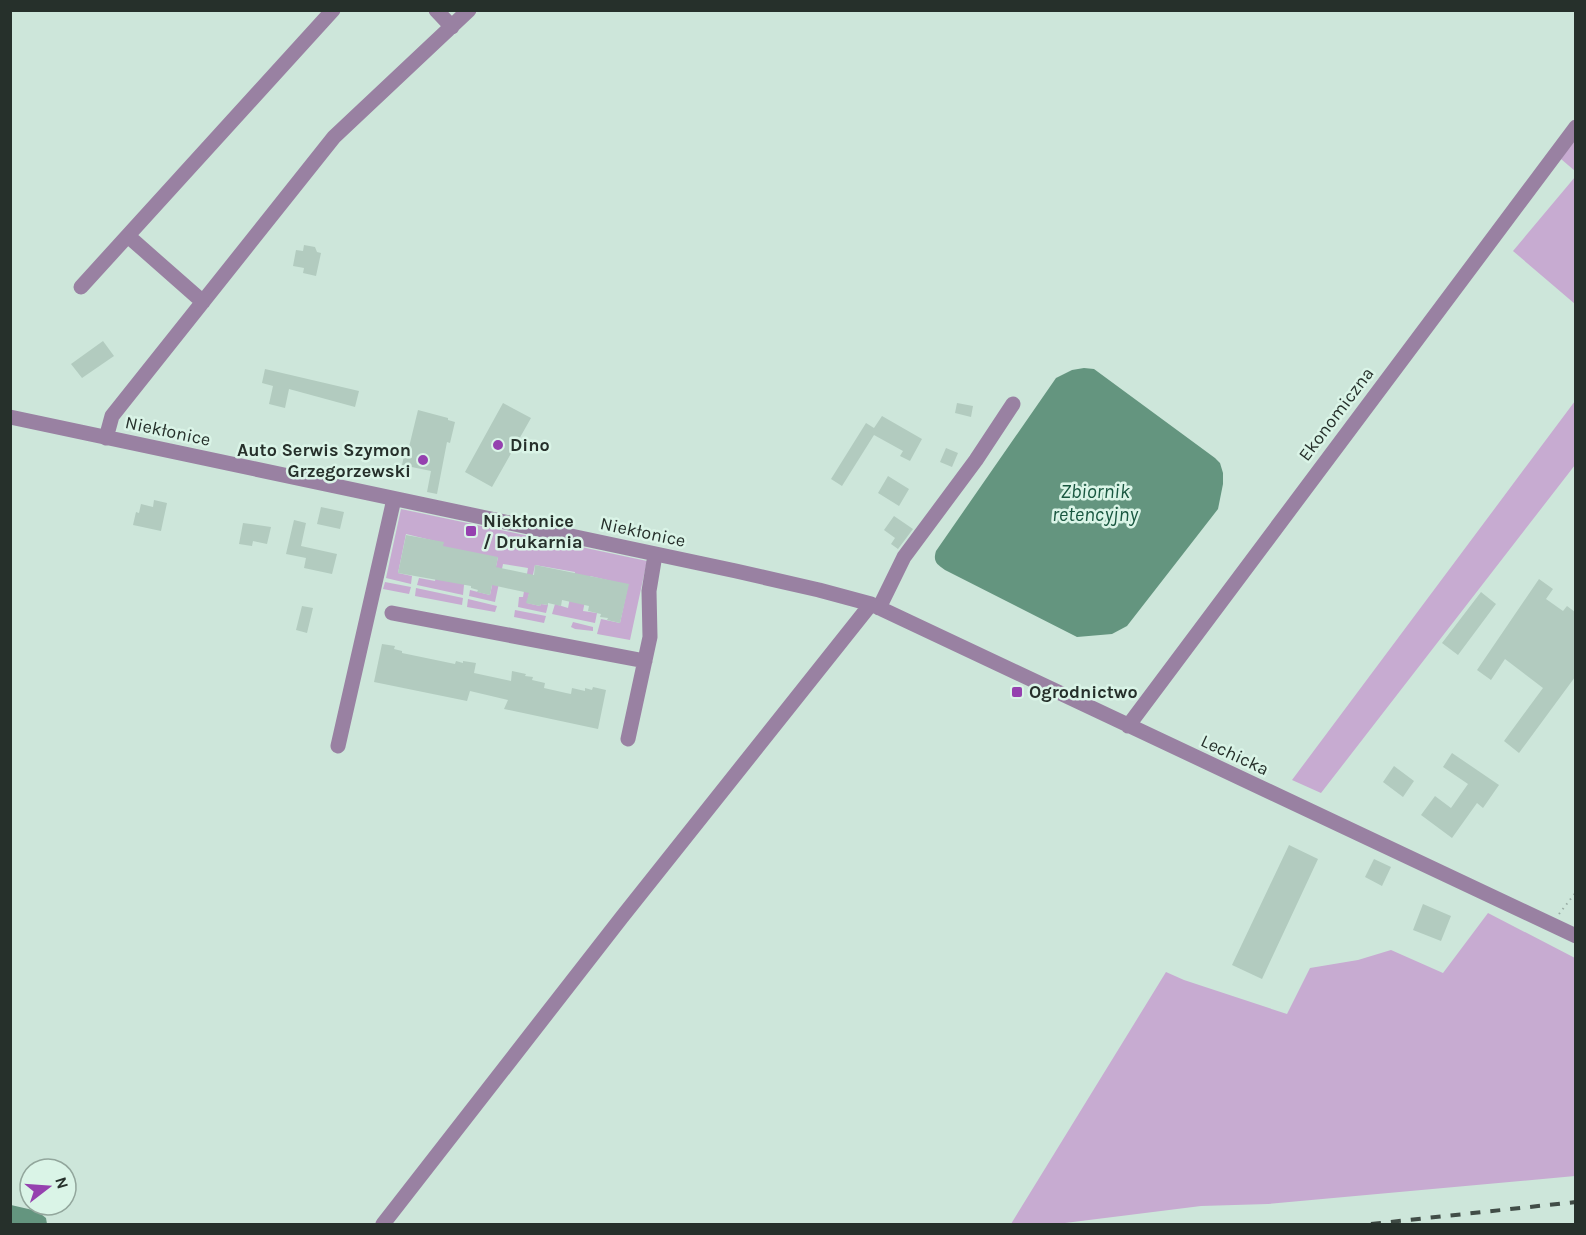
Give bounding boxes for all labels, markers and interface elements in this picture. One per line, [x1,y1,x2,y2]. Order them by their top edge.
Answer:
street label: Ekonomiczna [1294,363,1378,465]
street label: Niekłonice [123,411,213,451]
place label: Dino [510,434,550,456]
marker: Dino [491,438,505,452]
place label: Auto Serwis Szymon Grzegorzewski [237,439,411,482]
marker: Auto Serwis Szymon Grzegorzewski [416,453,430,467]
water label: Zbiornik retencyjny [1052,480,1139,526]
place label: Niekłonice / Drukarnia [483,510,583,553]
street label: Niekłonice [598,512,688,552]
marker: Niekłonice / Drukarnia [464,524,478,538]
place label: Ogrodnictwo [1029,681,1138,703]
marker: Ogrodnictwo [1010,685,1024,699]
street label: Lechicka [1197,730,1273,780]
north arrow [18,1157,78,1217]
text: N [51,1174,73,1191]

